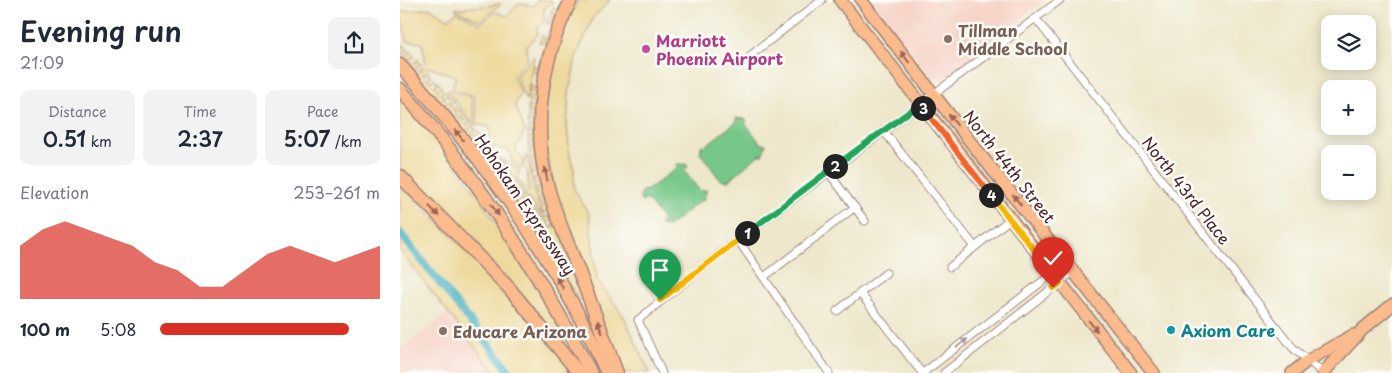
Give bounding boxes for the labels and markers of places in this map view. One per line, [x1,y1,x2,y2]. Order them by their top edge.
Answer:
place label: Tillman Middle School [958,18,1068,60]
place label: Marriott Phoenix Airport [656,28,784,70]
marker: Tillman Middle School [942,33,954,45]
marker: Marriott Phoenix Airport [640,43,652,55]
pin: 3 [910,96,936,120]
pin: 2 [822,154,848,178]
pin: 4 [978,182,1004,208]
pin: 1 [734,220,760,246]
pin [1032,237,1074,288]
pin [639,249,681,300]
place label: Axiom Care [1181,318,1276,342]
place label: Educare Arizona [453,319,587,343]
marker: Axiom Care [1165,324,1177,336]
marker: Educare Arizona [437,325,449,337]

